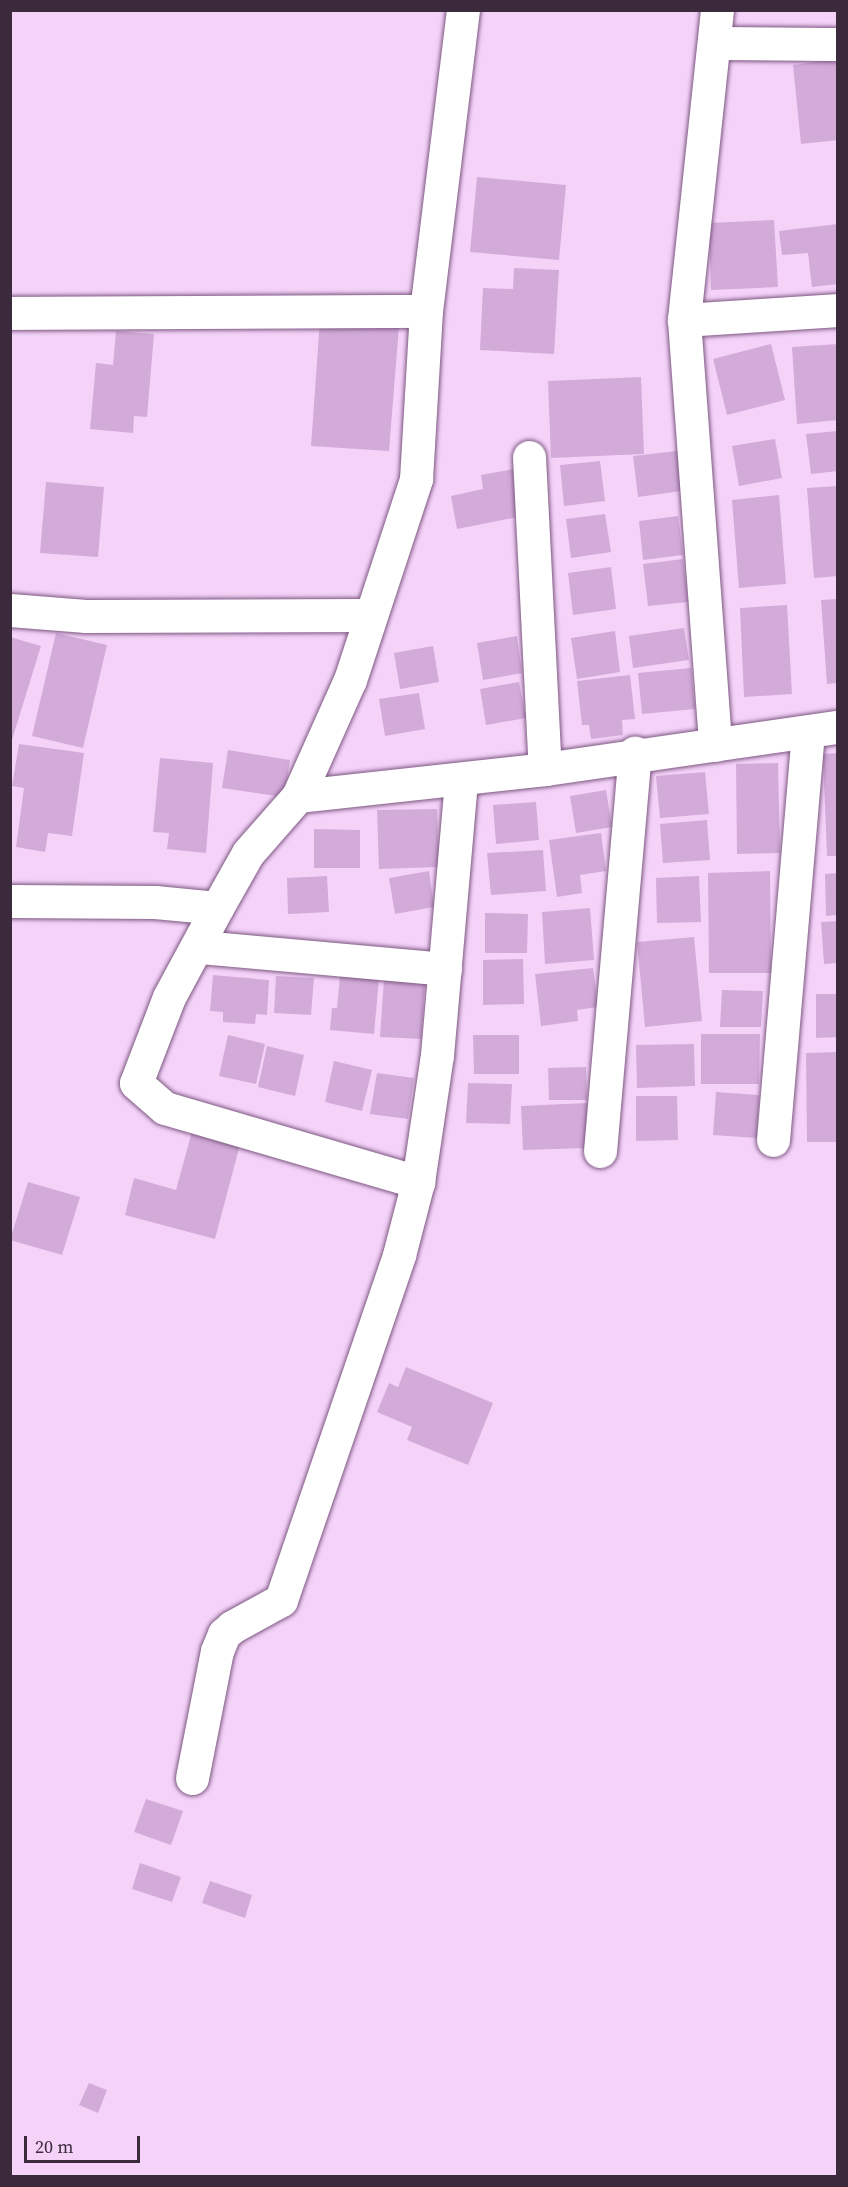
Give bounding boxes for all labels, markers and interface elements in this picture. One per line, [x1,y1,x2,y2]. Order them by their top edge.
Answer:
scale bar [27,2124,142,2162]
text: 20 m [35,2134,73,2159]

